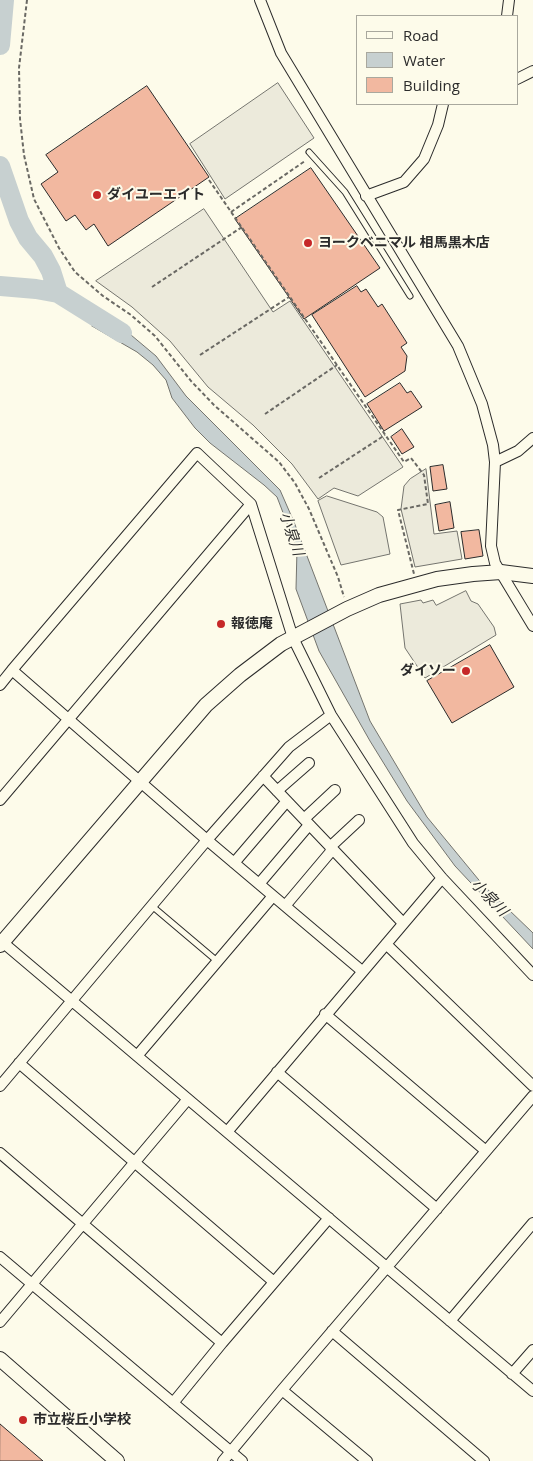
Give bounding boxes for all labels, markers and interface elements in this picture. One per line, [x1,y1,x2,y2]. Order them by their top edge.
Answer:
legend [356,15,518,105]
text: Road [403,25,439,45]
text: Water [403,50,445,70]
text: Building [403,75,460,95]
place label: ダイユーエイト [107,187,205,203]
marker: ダイユーエイト [91,189,103,201]
place label: ヨークベニマル 相馬黒木店 [318,235,490,251]
marker: ヨークベニマル 相馬黒木店 [302,237,314,249]
water label: 小泉川 [275,510,307,558]
place label: 報徳庵 [231,616,273,632]
marker: 報徳庵 [215,618,227,630]
place label: ダイソー [400,663,456,679]
marker: ダイソー [460,665,472,677]
water label: 小泉川 [467,876,511,920]
place label: 市立桜丘小学校 [33,1412,131,1428]
marker: 市立桜丘小学校 [17,1414,29,1426]

